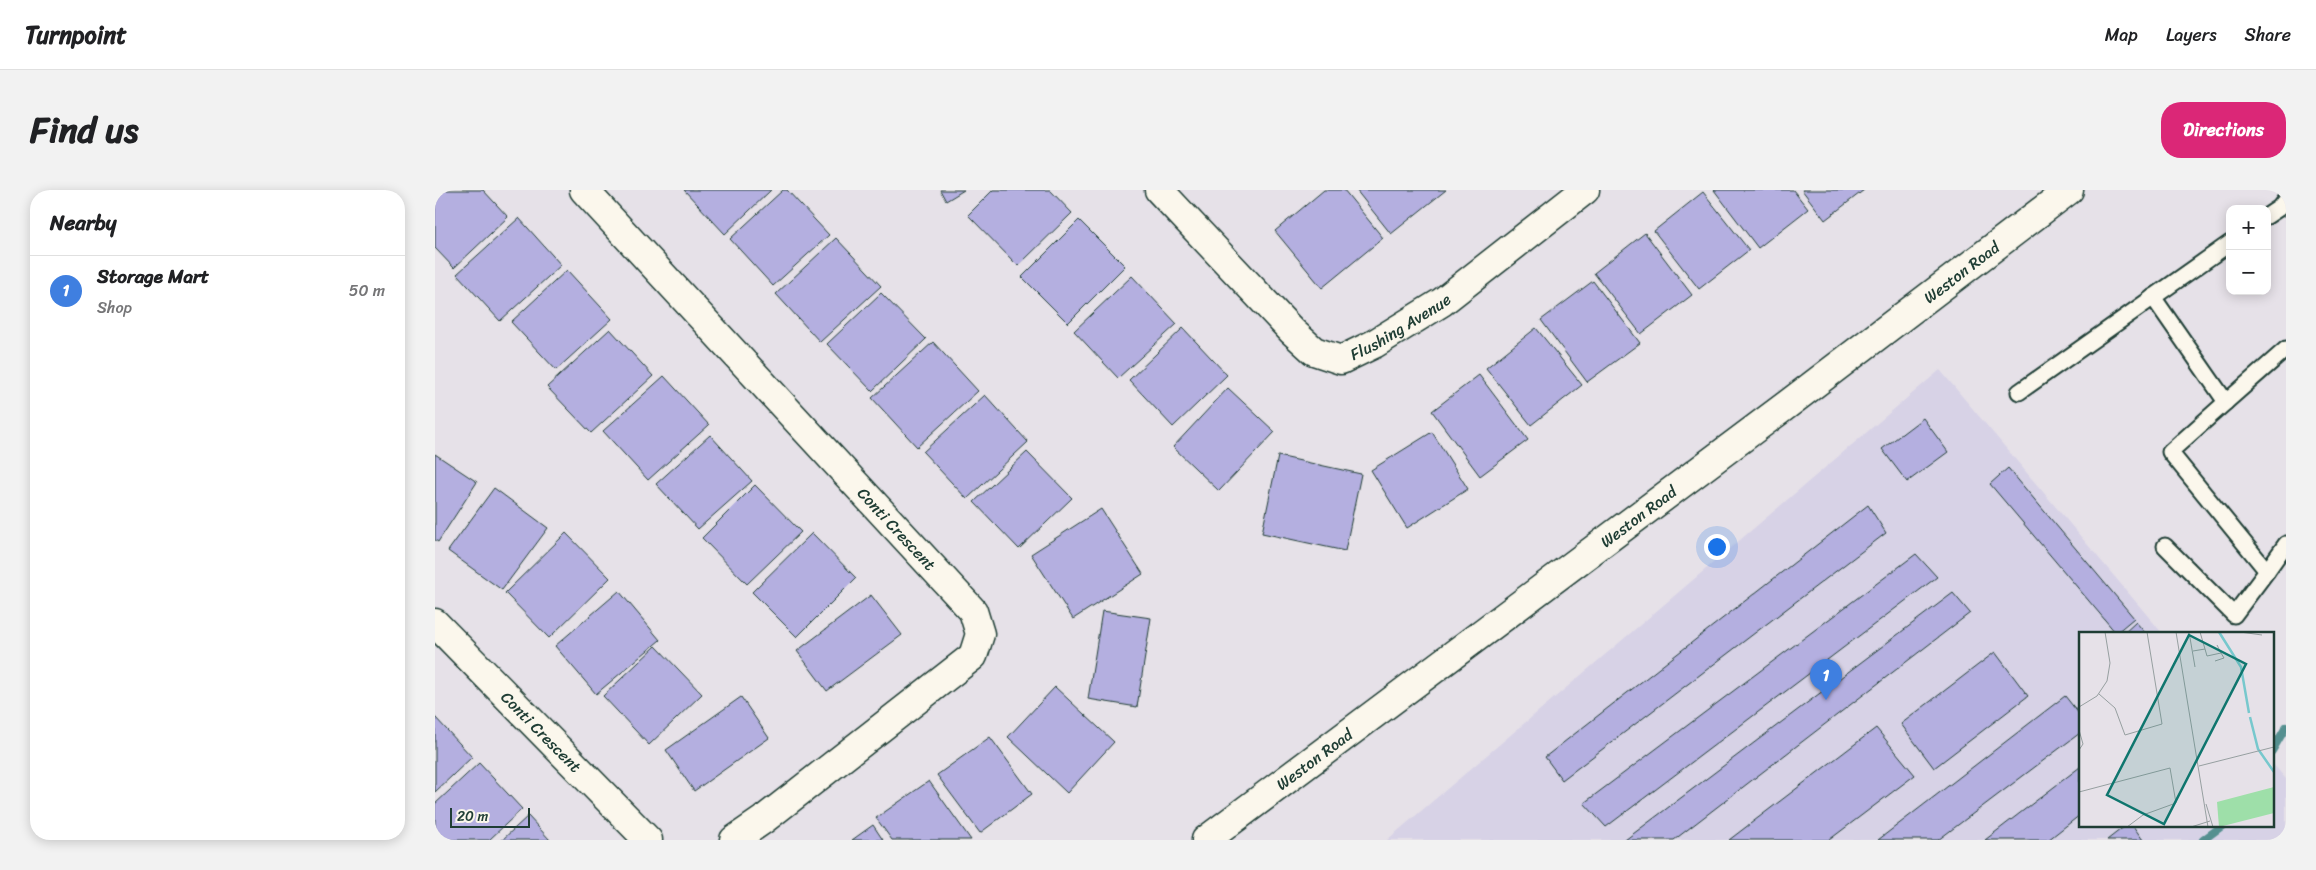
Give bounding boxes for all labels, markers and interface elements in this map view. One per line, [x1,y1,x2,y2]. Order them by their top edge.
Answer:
text: Turnpoint [25,14,127,56]
text: Map [2105,19,2138,51]
text: Layers [2166,19,2217,51]
text: Share [2245,19,2291,51]
text: Find us [30,99,138,161]
button: Directions [2161,102,2286,158]
text: Nearby [50,204,116,242]
map controls [2226,205,2271,295]
button: + [2226,205,2271,250]
street label: Weston Road [1917,232,2007,311]
button: − [2226,250,2271,295]
text: Storage Mart [97,260,209,293]
text: 1 [63,276,69,305]
text: 50 m [349,276,385,305]
street label: Flushing Avenue [1345,285,1458,368]
text: Shop [97,293,132,322]
street label: Weston Road [1593,477,1684,555]
street label: Conti Crescent [850,480,943,577]
your location [1704,534,1730,560]
inset map [2079,632,2273,828]
pin: 1 [1810,659,1842,700]
street label: Conti Crescent [494,684,589,779]
street label: Weston Road [1269,720,1360,798]
text: 20 m [457,804,488,829]
scale bar [450,805,530,828]

